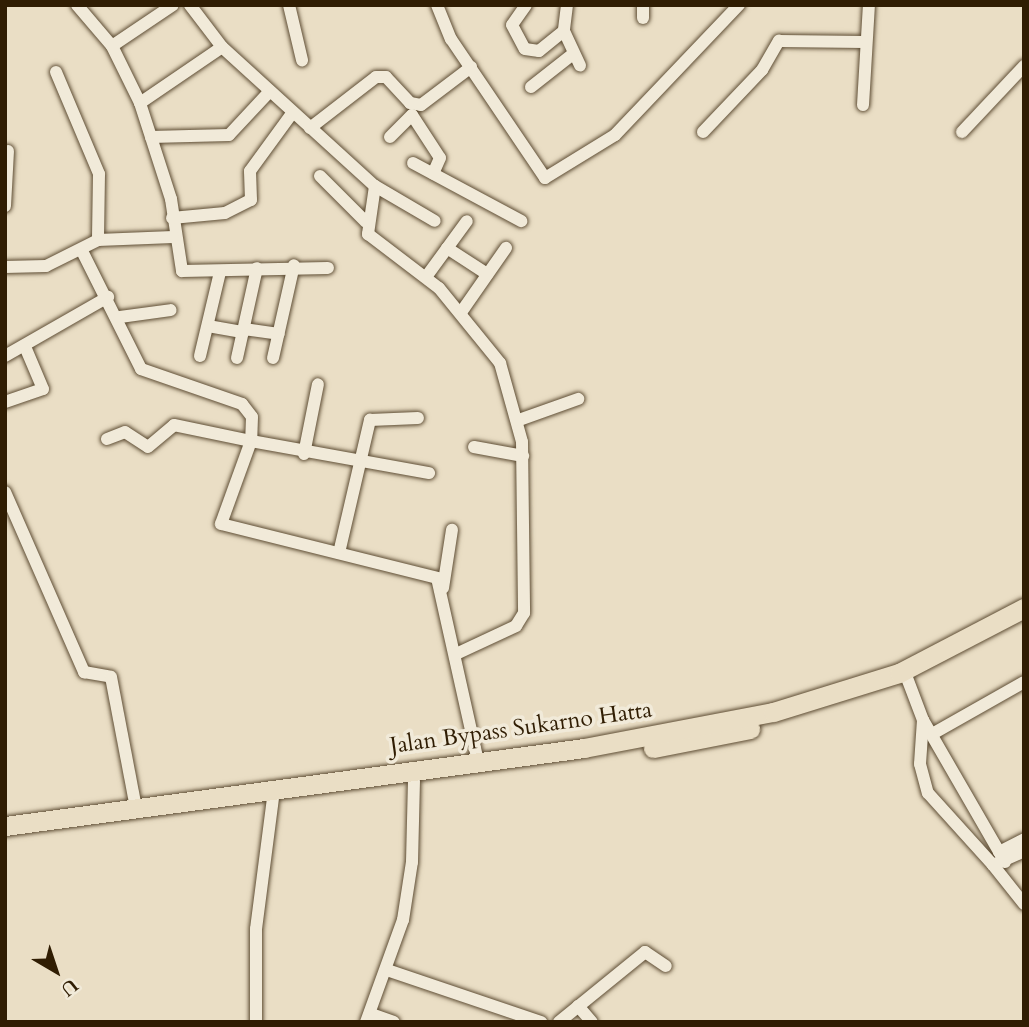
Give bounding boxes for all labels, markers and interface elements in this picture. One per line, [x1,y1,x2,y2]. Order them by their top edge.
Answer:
street label: Jalan Bypass Sukarno Hatta [388,696,654,760]
north arrow [21,936,91,1006]
text: U [55,972,83,1002]

